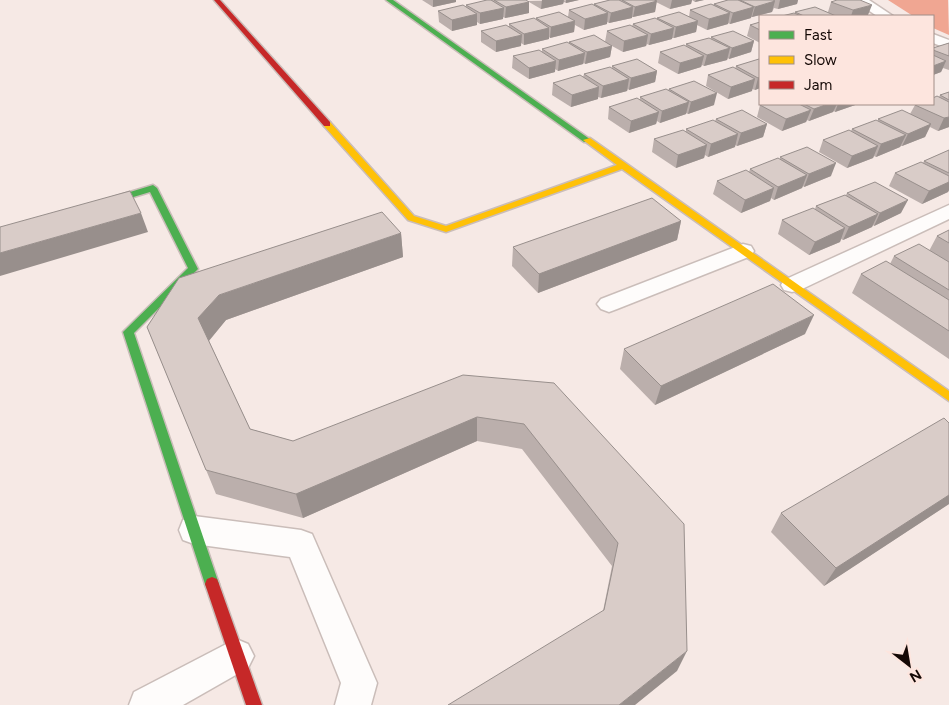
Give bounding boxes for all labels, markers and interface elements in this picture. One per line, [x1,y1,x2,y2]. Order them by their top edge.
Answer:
legend [759,15,934,105]
text: Fast [804,26,833,44]
text: Slow [804,51,837,69]
text: Jam [804,76,832,94]
north arrow [884,640,934,690]
text: N [906,666,924,686]

